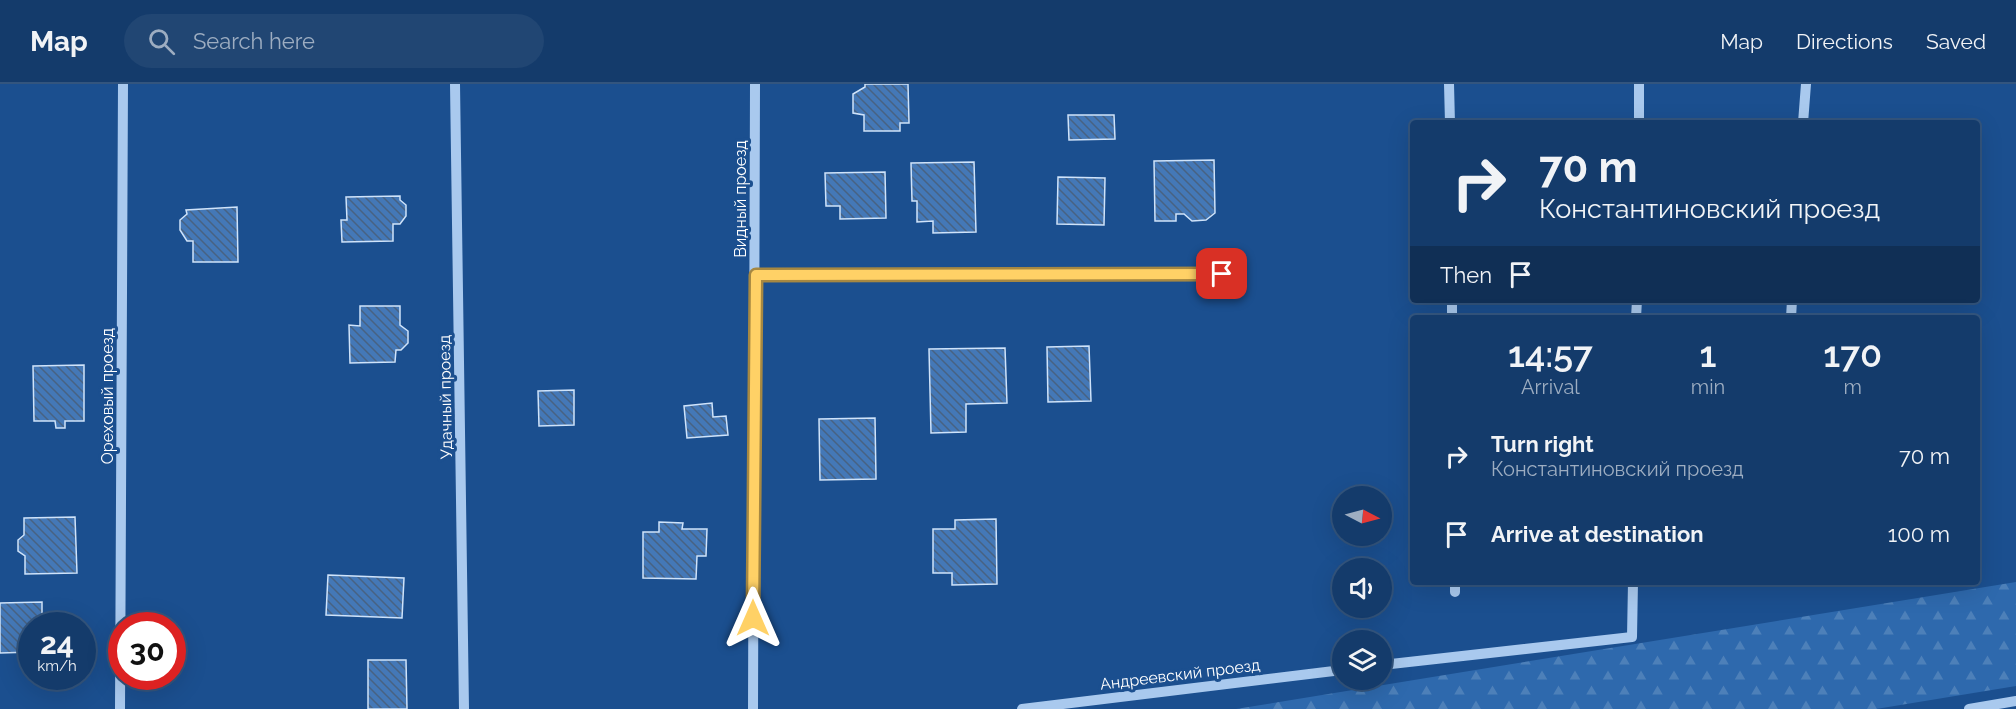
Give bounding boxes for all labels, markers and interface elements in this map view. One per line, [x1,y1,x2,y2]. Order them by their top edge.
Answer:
search box [124,14,544,68]
text: Map [30,25,88,58]
icon: search [145,25,178,58]
text: Search here [193,28,315,54]
text: Map [1720,29,1763,54]
text: Directions [1796,29,1893,54]
text: Saved [1926,29,1986,54]
street label: Видный проезд [731,140,750,258]
text: 70 m [1539,143,1638,192]
icon: right [1440,144,1518,222]
text: Константиновский проезд [1539,193,1880,224]
pin [1196,248,1247,299]
icon: arrive [1205,257,1238,290]
icon: arrive [1504,258,1537,291]
text: Then [1440,262,1492,288]
street label: Ореховый проезд [98,328,117,464]
text: 14:57 [1508,333,1593,375]
text: 1 [1700,333,1717,375]
text: 170 [1823,333,1882,375]
street label: Удачный проезд [435,335,456,459]
text: Arrival [1521,375,1580,399]
text: min [1691,375,1725,399]
text: m [1843,375,1862,399]
text: Turn right [1491,431,1594,457]
icon: right [1440,440,1473,473]
text: 70 m [1899,443,1950,469]
text: Константиновский проезд [1491,457,1744,481]
north arrow [1332,486,1392,546]
map controls [1332,486,1392,690]
icon: arrive [1440,518,1473,551]
text: Arrive at destination [1491,521,1704,547]
text: 100 m [1888,521,1950,547]
button: sound [1332,558,1392,618]
position arrow [721,586,785,650]
speed limit sign: 30 [108,612,186,690]
text: 24 [40,626,74,661]
button: layers [1332,630,1392,690]
street label: Андреевский проезд [1099,655,1261,694]
text: km/h [37,657,77,675]

